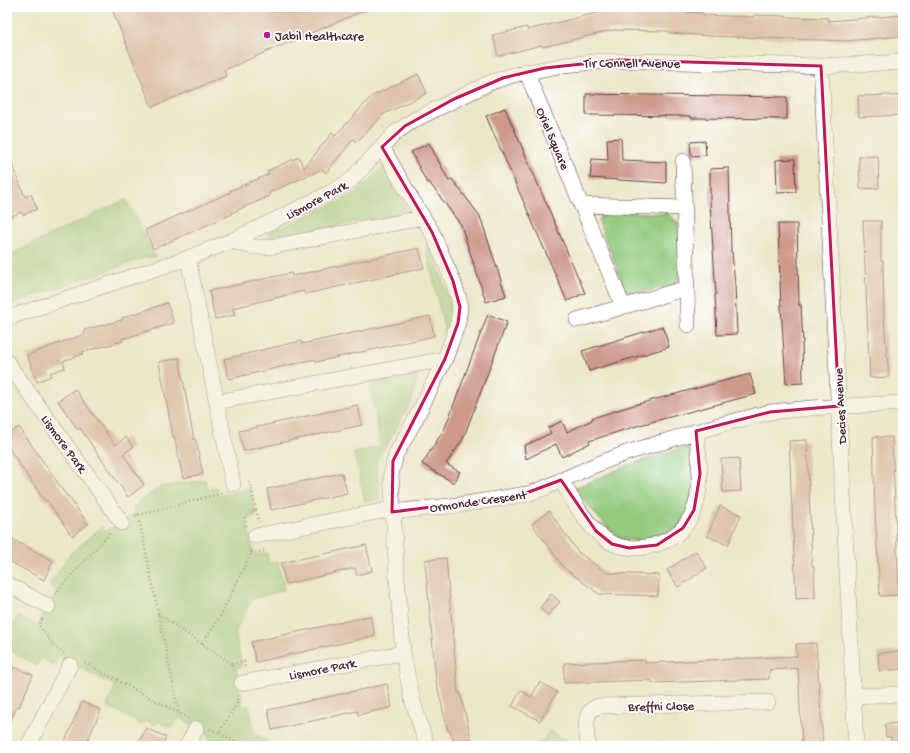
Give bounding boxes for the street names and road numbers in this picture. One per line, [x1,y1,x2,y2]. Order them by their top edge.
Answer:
street label: Tir Connell Avenue [583,57,680,72]
street label: Oriel Square [532,106,572,173]
street label: Lismore Park [284,178,352,224]
street label: Decies Avenue [832,367,851,445]
street label: Lismore Park [37,413,90,477]
street label: Ormonde Crescent [429,488,529,517]
street label: Lismore Park [288,656,358,684]
street label: Breffni Close [627,699,695,716]

